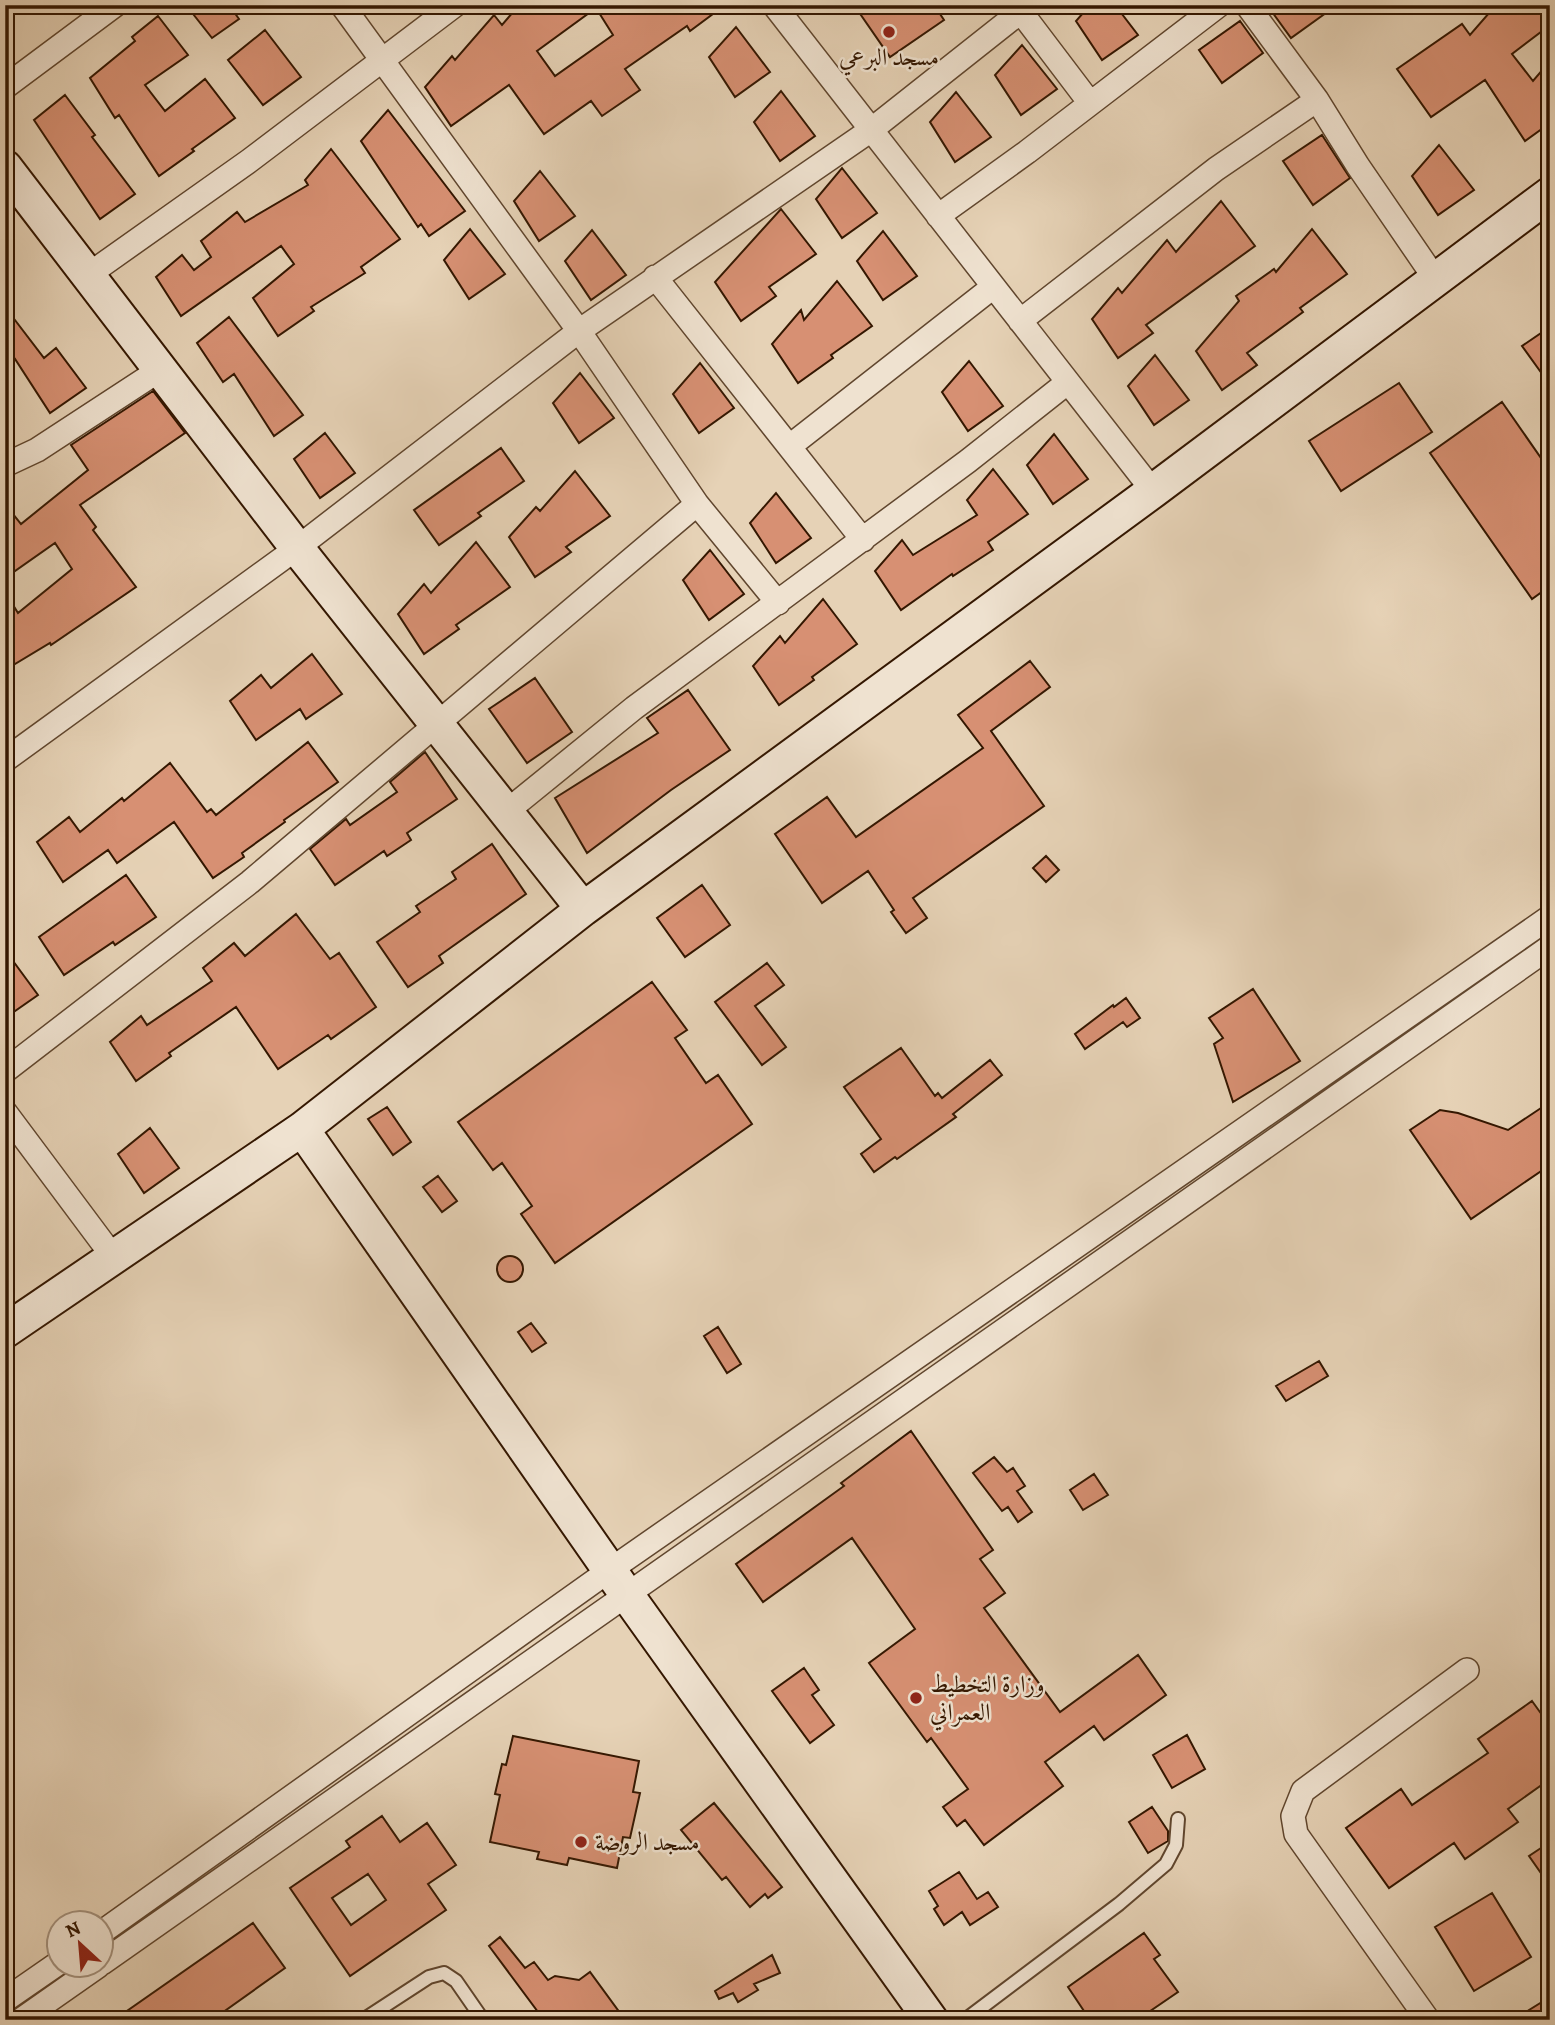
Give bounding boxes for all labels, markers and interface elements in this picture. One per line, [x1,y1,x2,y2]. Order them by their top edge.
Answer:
marker: مسجد البرعي [881,24,897,40]
place label: مسجد البرعي [839,41,939,76]
place label: وزارة التخطيط العمراني [930,1668,1045,1731]
marker: وزارة التخطيط العمراني [908,1690,924,1706]
place label: مسجد الروضة [595,1826,700,1858]
marker: مسجد الروضة [573,1834,589,1850]
north arrow [46,1910,116,1980]
text: N [61,1915,85,1944]

